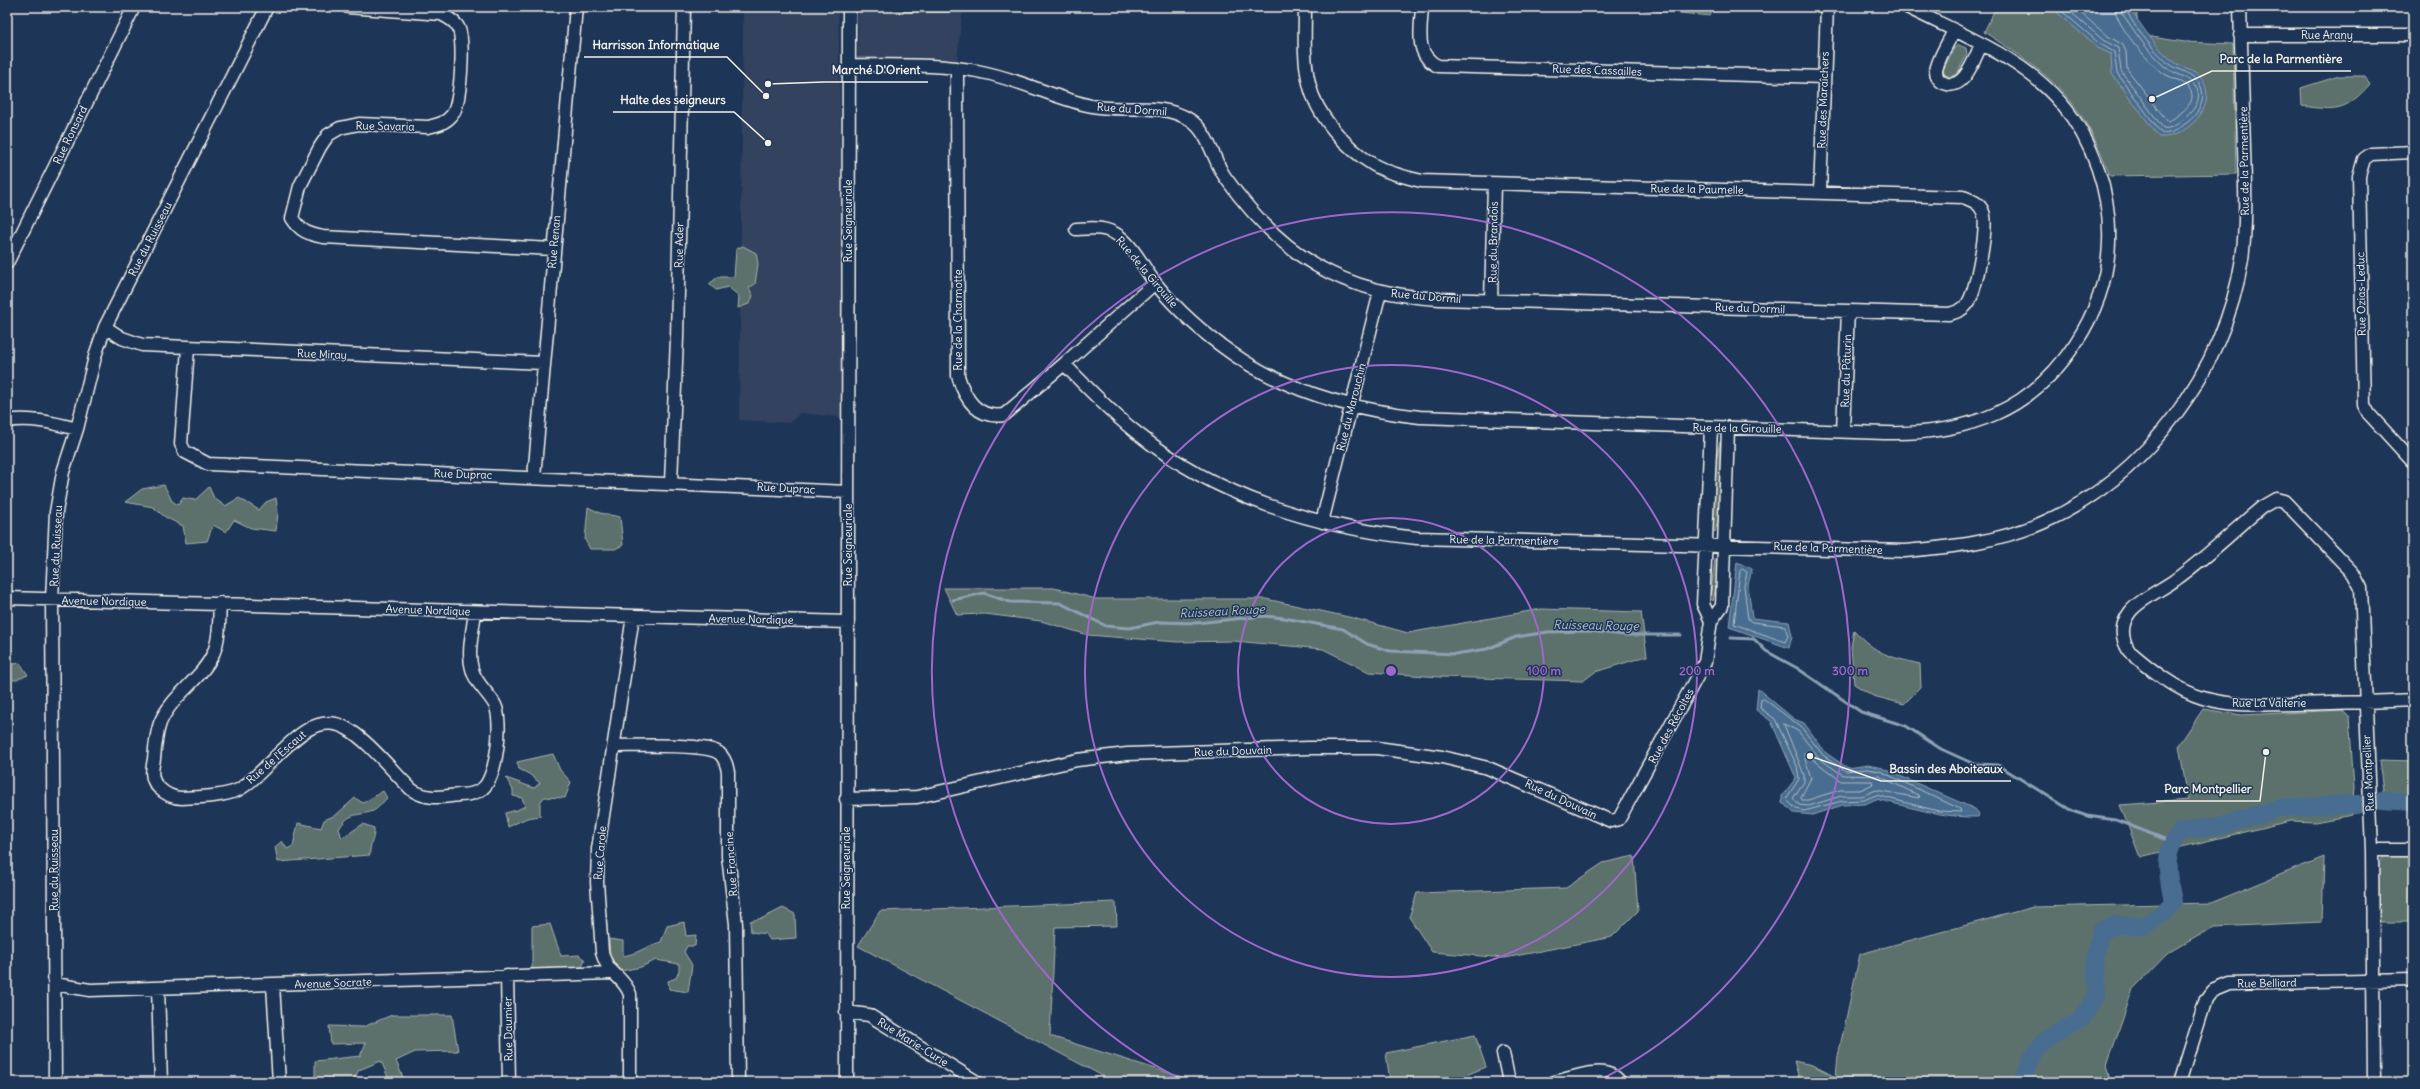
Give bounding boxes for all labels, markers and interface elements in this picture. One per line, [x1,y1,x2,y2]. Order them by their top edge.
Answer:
street label: Rue Arany [2301,28,2353,42]
callout: Harrisson Informatique [584,33,727,57]
text: Harrisson Informatique [592,37,720,53]
callout: Parc de la Parmentière [2212,47,2351,71]
street label: Rue des Maraîchers [1814,51,1832,149]
text: Parc de la Parmentière [2220,51,2343,66]
callout: Marché D'Orient [824,58,928,82]
street label: Rue des Cassailles [1552,61,1642,79]
text: Marché D'Orient [832,62,921,77]
callout: Halte des seigneurs [613,88,734,112]
text: Halte des seigneurs [620,92,726,108]
street label: Rue du Dormil [1096,100,1168,118]
street label: Rue Ronsard [50,103,90,167]
street label: Rue de la Parmentière [2236,106,2252,216]
street label: Rue Savaria [355,118,415,134]
street label: Rue Seigneuriale [841,180,855,262]
street label: Rue de la Paumelle [1650,181,1744,197]
street label: Rue du Ruisseau [125,199,175,279]
street label: Rue du Brandois [1485,201,1501,283]
street label: Rue Renan [545,215,563,269]
street label: Rue Ader [672,222,686,268]
street label: Rue de la Girouille [1113,233,1181,311]
street label: Rue Ozias-Leduc [2353,251,2369,336]
street label: Rue de la Charmotte [951,269,965,371]
street label: Rue du Dormil [1390,286,1462,306]
street label: Rue du Dormil [1715,300,1785,316]
street label: Rue du Pâturin [1838,334,1854,408]
street label: Rue Miray [297,346,347,362]
street label: Rue du Marouchin [1333,362,1369,452]
street label: Rue de la Girouille [1692,420,1782,436]
street label: Rue Duprac [434,466,493,482]
street label: Rue Duprac [756,479,816,497]
street label: Rue du Ruisseau [47,504,65,587]
street label: Rue Seigneuriale [841,504,855,586]
street label: Rue de la Parmentière [1449,532,1559,548]
street label: Rue de la Parmentière [1773,539,1883,557]
street label: Avenue Nordique [61,593,147,609]
water label: Ruisseau Rouge [1179,601,1267,621]
street label: Avenue Nordique [385,602,471,618]
street label: Avenue Nordique [708,611,794,627]
water label: Ruisseau Rouge [1553,617,1641,633]
text: 100 m [1527,663,1561,678]
text: 200 m [1679,663,1715,678]
text: 300 m [1832,663,1868,678]
centre of rings [1384,664,1398,678]
street label: Rue des Récoltes [1645,686,1697,766]
street label: Rue La Valterie [2232,696,2306,710]
street label: Rue de l'Escaut [243,727,309,787]
street label: Rue Montpellier [2359,734,2377,812]
street label: Rue du Douvain [1194,743,1272,759]
callout: Bassin des Aboiteaux [1881,757,2011,781]
text: Bassin des Aboiteaux [1889,761,2003,776]
street label: Rue du Douvain [1523,776,1599,822]
callout: Parc Montpellier [2156,777,2260,801]
text: Parc Montpellier [2164,781,2252,797]
street label: Rue Carole [591,825,609,881]
street label: Rue Seigneuriale [839,827,853,909]
street label: Rue du Ruisseau [47,829,61,911]
street label: Rue Francine [722,831,740,897]
street label: Avenue Socrate [294,975,372,991]
street label: Rue Belliard [2237,975,2297,991]
street label: Rue Daumier [500,996,516,1062]
street label: Rue Marie-Curie [875,1015,951,1069]

